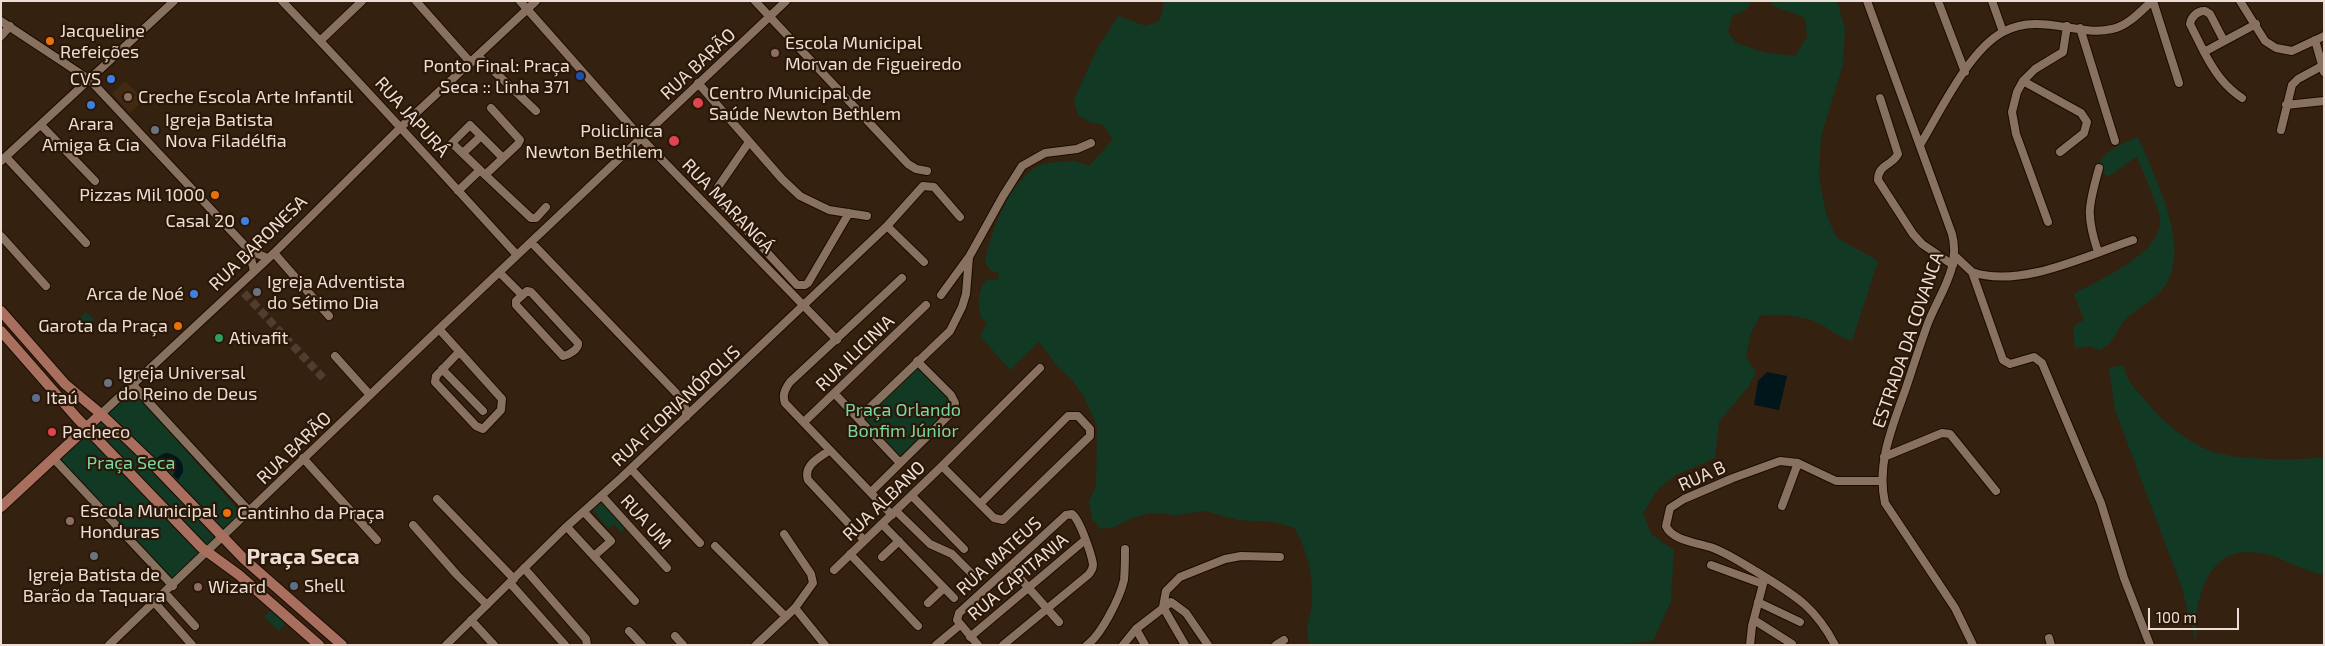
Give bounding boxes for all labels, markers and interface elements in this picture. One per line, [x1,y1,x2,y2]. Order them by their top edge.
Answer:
place label: Jacqueline Refeições [60,20,145,62]
street label: RUA BARÃO [656,24,740,104]
place label: Escola Municipal Morvan de Figueiredo [785,32,962,74]
marker: Jacqueline Refeições [44,35,56,47]
marker: Escola Municipal Morvan de Figueiredo [769,47,781,59]
place label: Ponto Final: Praça Seca :: Linha 371 [423,55,570,98]
place label: CVS [70,68,101,90]
marker: Ponto Final: Praça Seca :: Linha 371 [574,70,586,82]
street label: RUA JAPURÁ [370,72,454,162]
marker: CVS [105,73,117,85]
place label: Centro Municipal de Saúde Newton Bethlem [709,82,901,125]
place label: Creche Escola Arte Infantil [138,86,353,108]
marker: Creche Escola Arte Infantil [122,91,134,103]
marker: Centro Municipal de Saúde Newton Bethlem [691,96,705,110]
marker: Arara Amiga & Cia [85,99,97,111]
place label: Igreja Batista Nova Filadélfia [165,109,287,152]
place label: Arara Amiga & Cia [42,113,140,156]
place label: Policlinica Newton Bethlem [525,120,663,162]
marker: Igreja Batista Nova Filadélfia [149,124,161,136]
marker: Policlinica Newton Bethlem [667,134,681,148]
street label: RUA MARANGÁ [678,154,778,258]
place label: Pizzas Mil 1000 [79,184,205,206]
marker: Pizzas Mil 1000 [209,189,221,201]
street label: RUA BARONESA [205,191,311,295]
place label: Casal 20 [166,210,235,232]
marker: Casal 20 [239,215,251,227]
street label: ESTRADA DA COVANCA [1868,249,1948,431]
place label: Igreja Adventista do Sétimo Dia [267,271,405,314]
place label: Arca de Noé [87,283,184,305]
marker: Igreja Adventista do Sétimo Dia [251,286,263,298]
marker: Arca de Noé [188,288,200,300]
street label: RUA ILICINIA [811,310,899,396]
place label: Garota da Praça [38,315,168,337]
marker: Garota da Praça [172,320,184,332]
place label: Ativafit [229,327,288,349]
marker: Ativafit [213,332,225,344]
street label: RUA FLORIANÓPOLIS [607,341,745,471]
place label: Igreja Universal do Reino de Deus [118,362,257,404]
marker: Igreja Universal do Reino de Deus [102,377,114,389]
place label: Itaú [46,387,78,409]
marker: Itaú [30,392,42,404]
park label: Praça Orlando Bonfim Júnior [845,399,961,442]
street label: RUA BARÃO [252,407,336,489]
place label: Pacheco [62,421,130,443]
marker: Pacheco [46,426,58,438]
park label: Praça Seca [87,452,175,474]
street label: RUA ALBANO [838,456,930,546]
street label: RUA B [1675,456,1729,496]
street label: RUA UM [616,490,676,554]
place label: Escola Municipal Honduras [80,500,217,542]
place label: Cantinho da Praça [237,502,385,524]
marker: Cantinho da Praça [221,507,233,519]
street label: RUA MATEUS [952,512,1046,600]
marker: Escola Municipal Honduras [64,515,76,527]
street label: RUA CAPITANIA [963,529,1073,625]
district label: Praça Seca [247,544,359,570]
marker: Igreja Batista de Barão da Taquara [88,550,100,562]
place label: Igreja Batista de Barão da Taquara [23,564,165,606]
place label: Shell [304,575,345,597]
place label: Wizard [208,576,266,598]
marker: Shell [288,580,300,592]
marker: Wizard [192,581,204,593]
scale bar [2150,598,2241,630]
text: 100 m [2156,608,2197,626]

